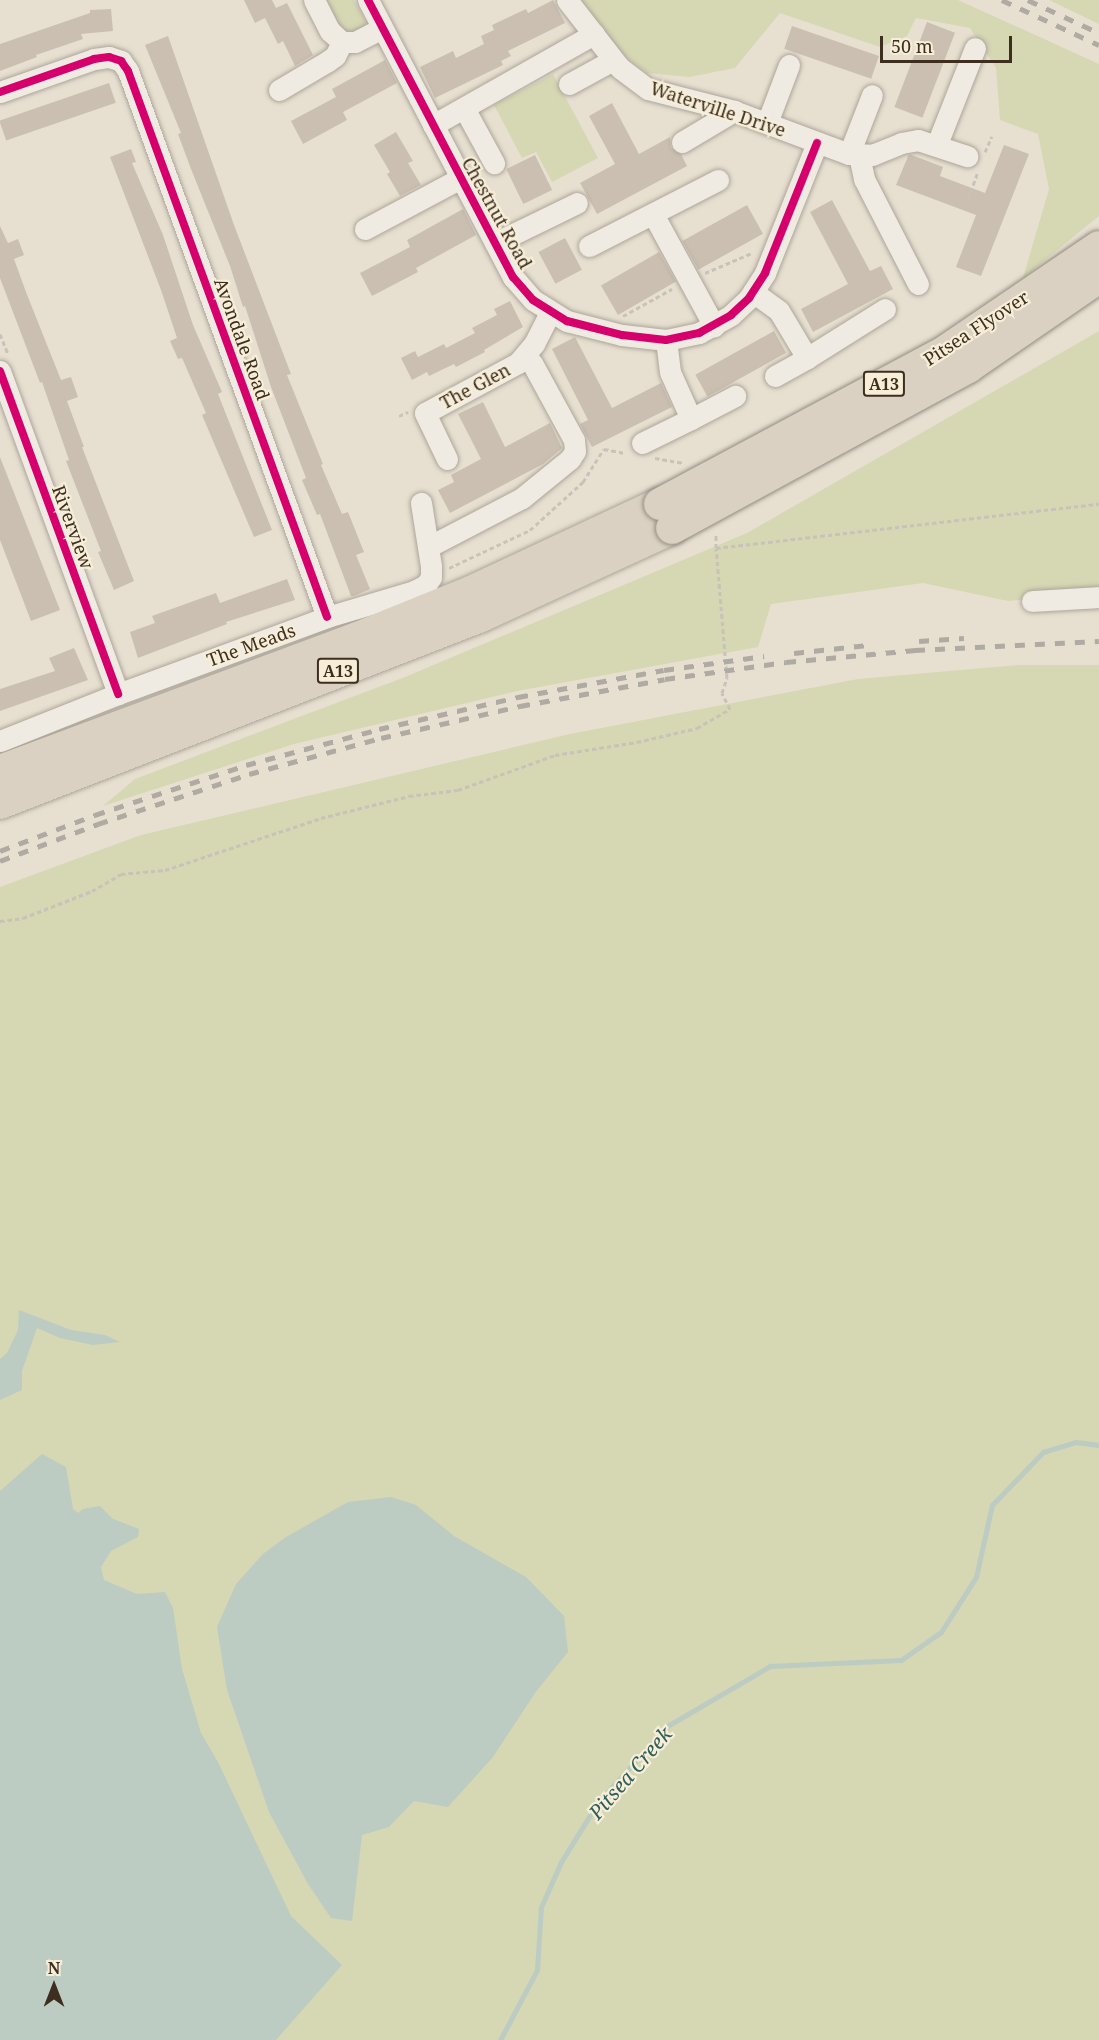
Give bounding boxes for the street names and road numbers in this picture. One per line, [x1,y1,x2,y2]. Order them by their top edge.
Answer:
street label: Waterville Drive [648,77,788,141]
street label: Chestnut Road [457,154,537,272]
street label: Avondale Road [210,275,274,403]
street label: Pitsea Flyover [919,286,1033,370]
street label: The Glen [436,359,514,413]
road number: A13 [862,371,906,397]
street label: Riverview [48,482,98,572]
street label: The Meads [204,619,298,671]
road number: A13 [316,658,360,684]

